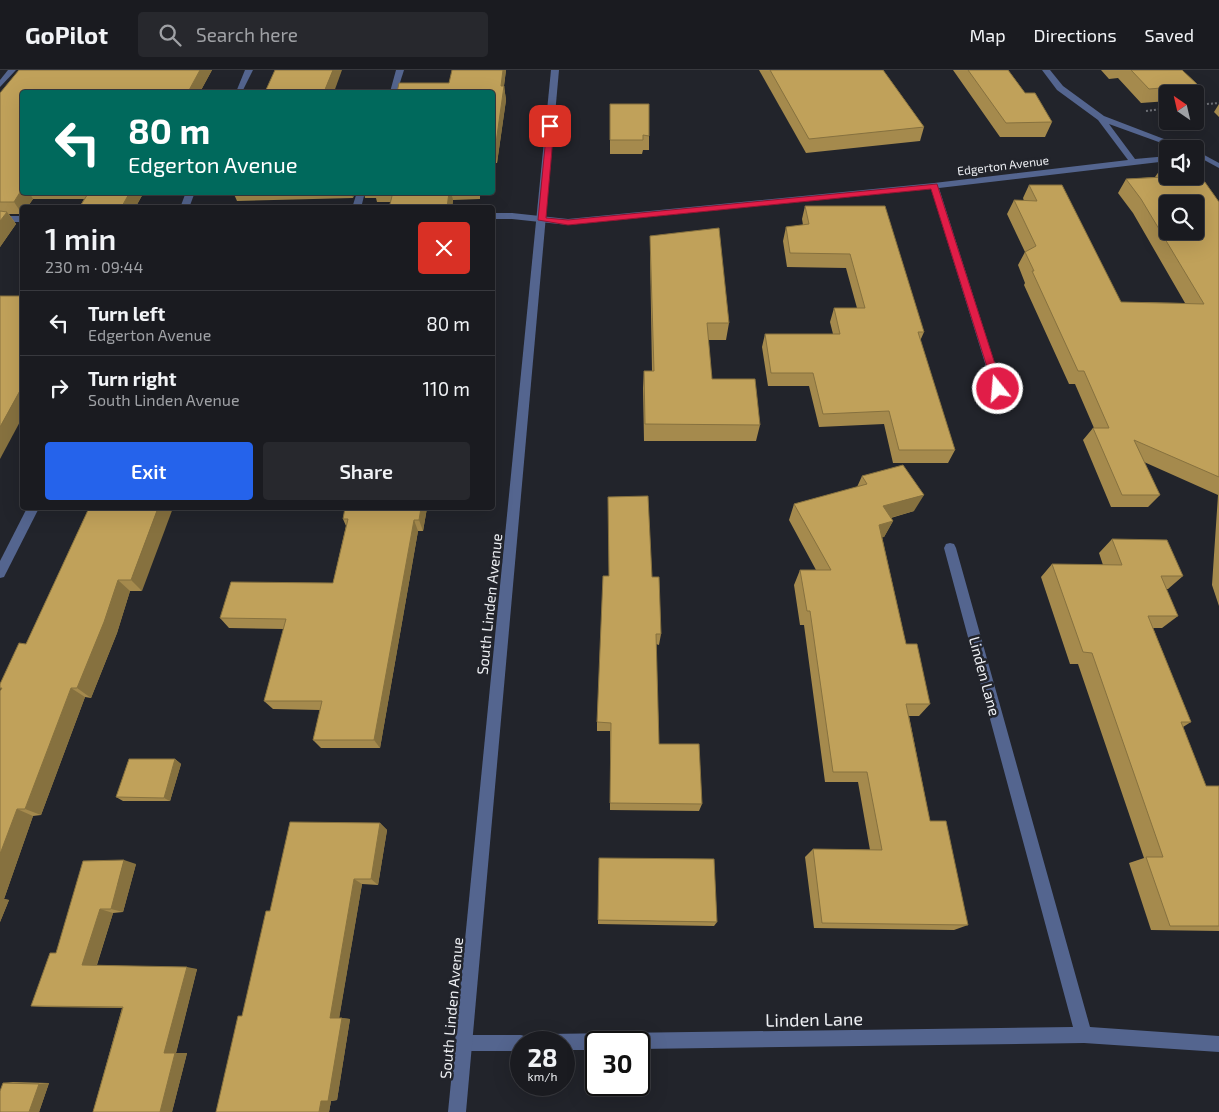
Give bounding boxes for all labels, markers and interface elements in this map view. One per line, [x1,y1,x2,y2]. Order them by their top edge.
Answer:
search box [138,12,488,57]
text: GoPilot [25,20,108,49]
icon: search [156,21,184,49]
text: Search here [196,23,298,46]
text: Map [969,24,1006,46]
text: Directions [1034,24,1117,46]
text: Saved [1145,24,1194,46]
north arrow [1159,85,1204,130]
map controls [1159,85,1204,240]
pin [529,105,571,147]
text: 80 m [128,109,210,151]
icon: left [45,110,110,175]
icon: arrive [536,112,564,140]
button: sound [1159,140,1204,185]
text: Edgerton Avenue [128,151,298,177]
street label: Edgerton Avenue [956,152,1050,178]
button: search [1159,195,1204,240]
text: 1 min [45,220,116,256]
button: close [418,222,470,274]
text: 230 m · 09:44 [45,257,143,276]
text: Turn left [88,302,165,325]
icon: left [45,309,73,337]
text: 80 m [426,312,470,335]
text: Edgerton Avenue [88,325,211,344]
position arrow [971,362,1023,414]
text: Turn right [88,367,176,390]
icon: right [45,374,73,402]
text: 110 m [423,377,470,400]
text: South Linden Avenue [88,390,240,409]
button: Exit [45,442,253,500]
button: Share [263,442,470,500]
street label: South Linden Avenue [473,532,505,676]
street label: Linden Lane [966,634,1004,718]
street label: South Linden Avenue [436,936,466,1080]
street label: Linden Lane [765,1007,863,1031]
speed limit sign: 30 [585,1031,650,1096]
text: 28 [527,1042,558,1072]
text: km/h [528,1069,557,1083]

